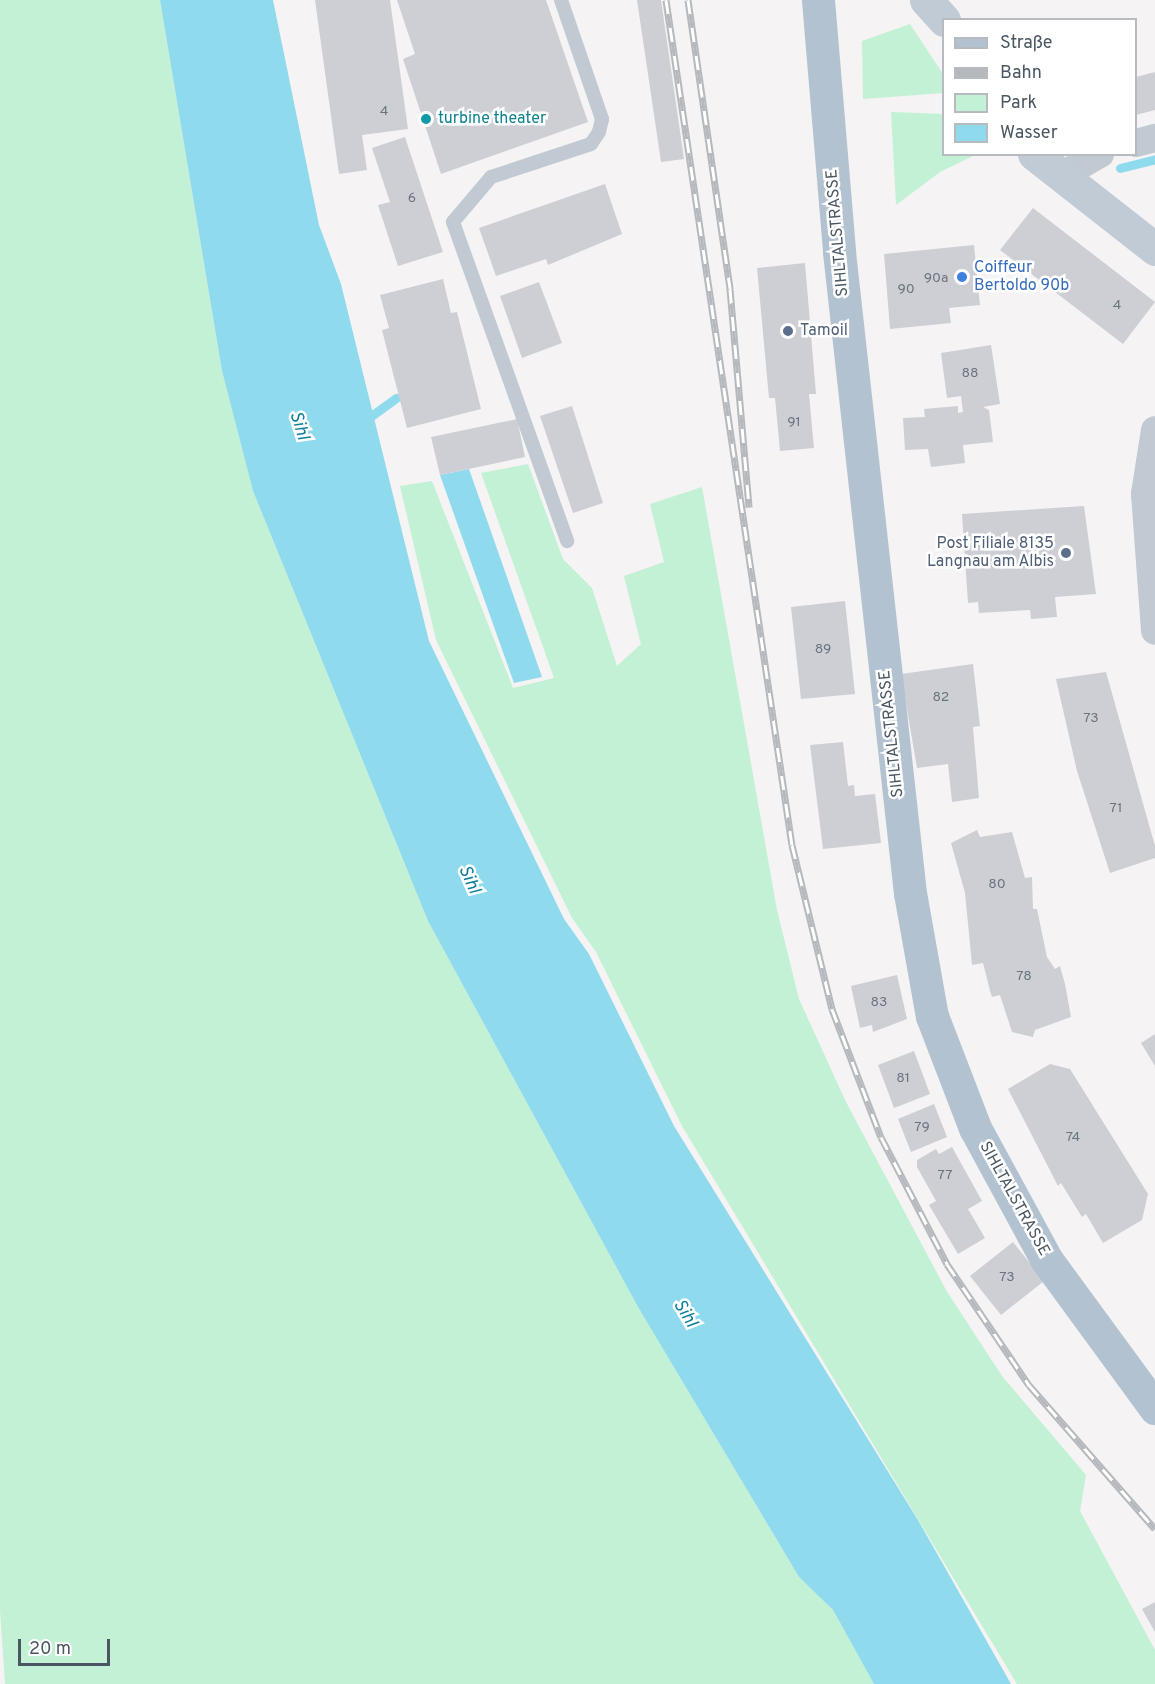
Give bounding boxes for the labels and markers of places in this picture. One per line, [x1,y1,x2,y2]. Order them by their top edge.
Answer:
place label: turbine theater [438,109,546,129]
marker: turbine theater [419,112,433,126]
place label: Coiffeur Bertoldo 90b [974,258,1069,296]
marker: Coiffeur Bertoldo 90b [955,270,969,284]
place label: Tamoil [800,321,848,341]
marker: Tamoil [781,324,795,338]
place label: Post Filiale 8135 Langnau am Albis [926,534,1054,572]
marker: Post Filiale 8135 Langnau am Albis [1059,546,1073,560]

